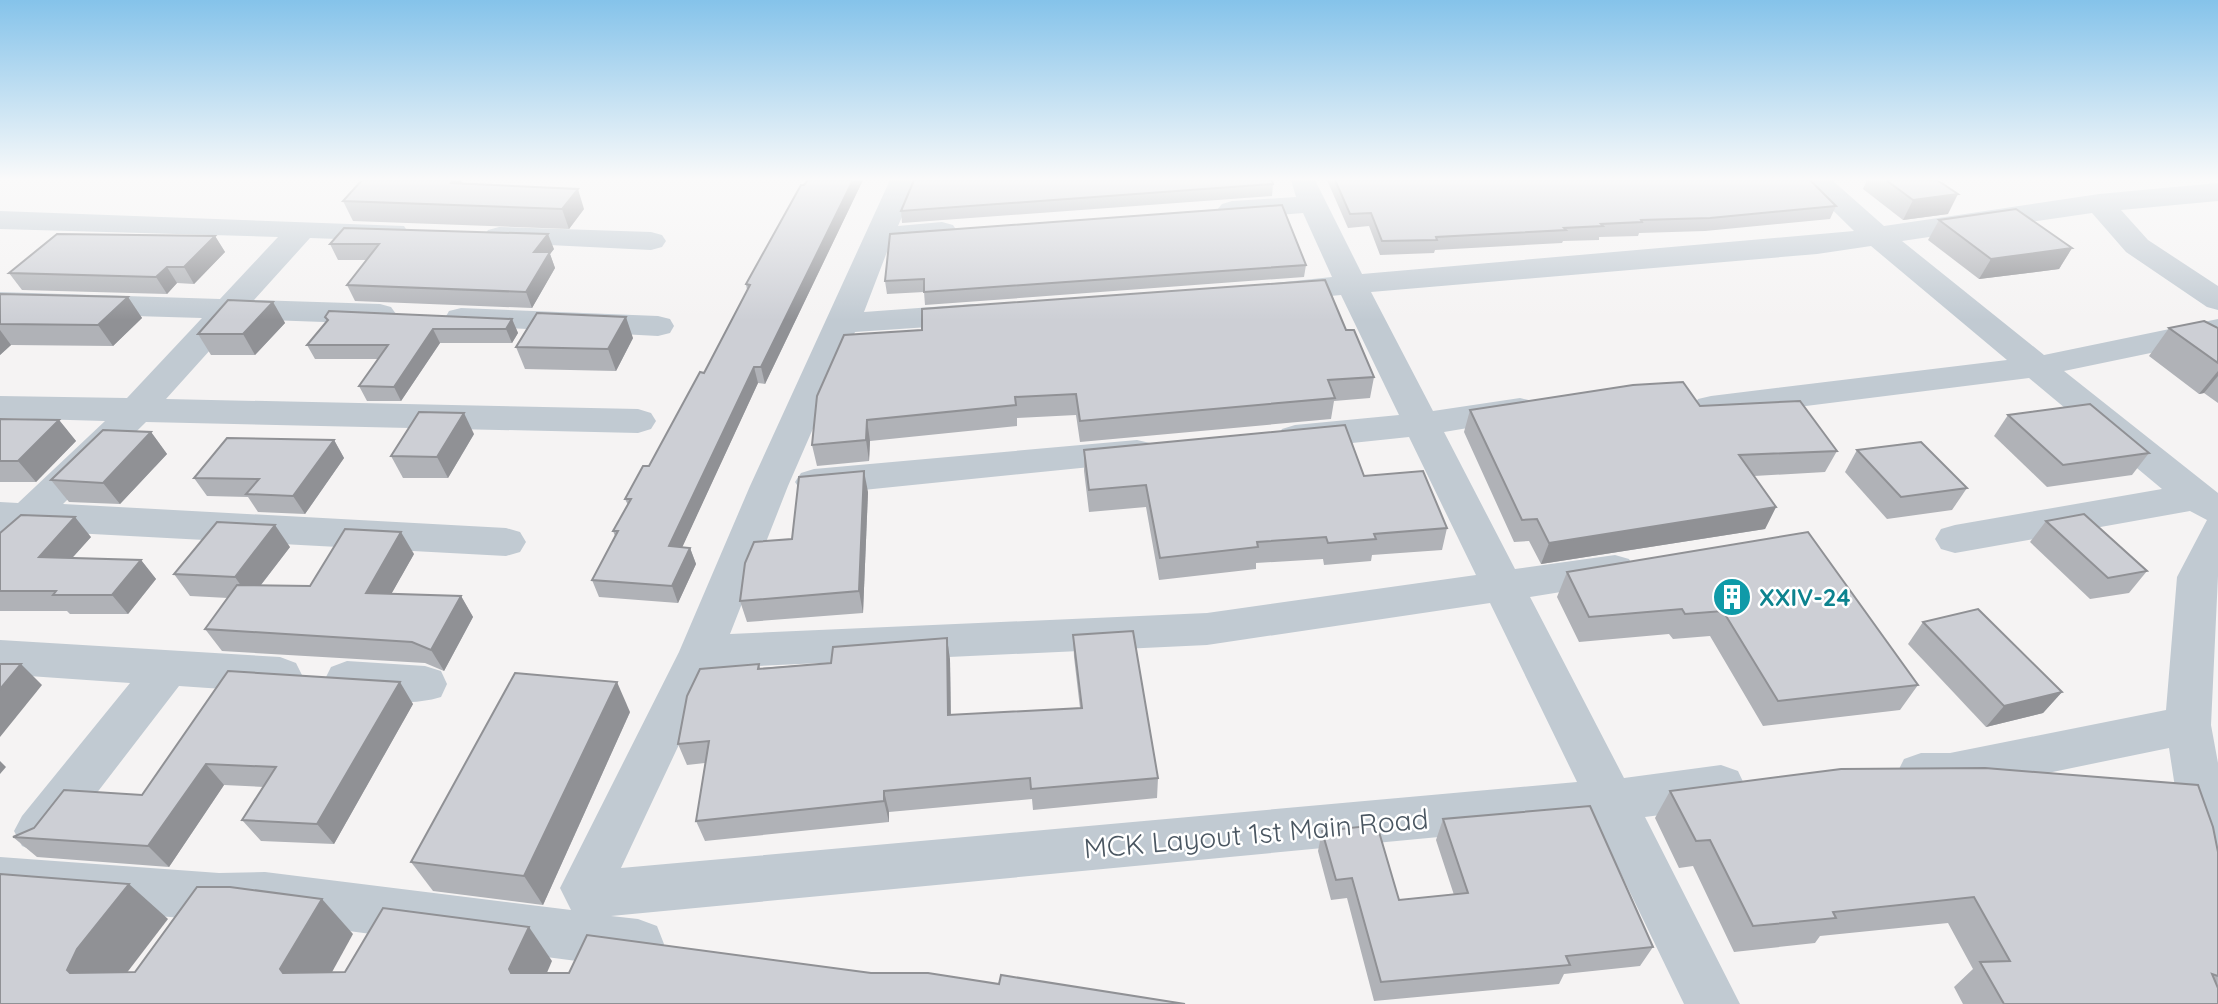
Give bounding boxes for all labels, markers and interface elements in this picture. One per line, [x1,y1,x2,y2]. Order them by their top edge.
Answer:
building icon: XXIV-24 [1711,576,1753,618]
place label: XXIV-24 [1759,582,1851,612]
street label: MCK Layout 1st Main Road [1082,801,1430,865]

